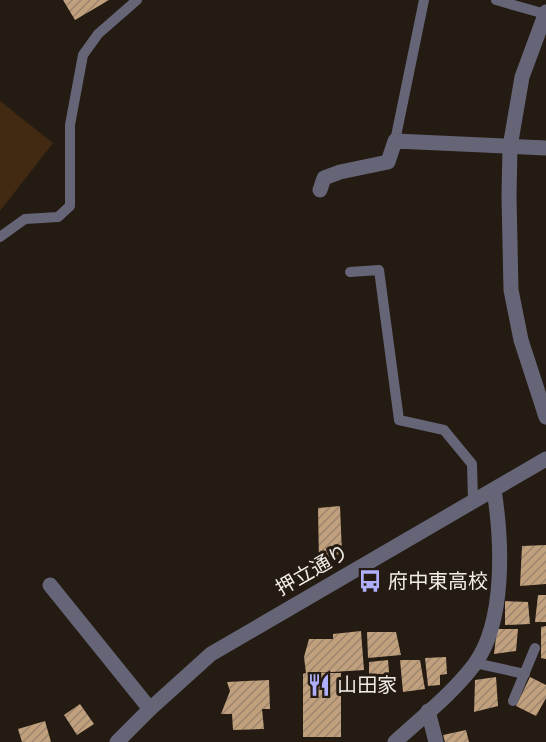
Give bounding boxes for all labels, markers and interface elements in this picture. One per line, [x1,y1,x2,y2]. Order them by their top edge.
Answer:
street label: 押立通り [271,540,353,600]
bus stop icon: 府中東高校 [357,568,383,594]
place label: 府中東高校 [388,569,488,593]
restaurant icon: 山田家 [306,672,332,698]
place label: 山田家 [337,673,397,697]

